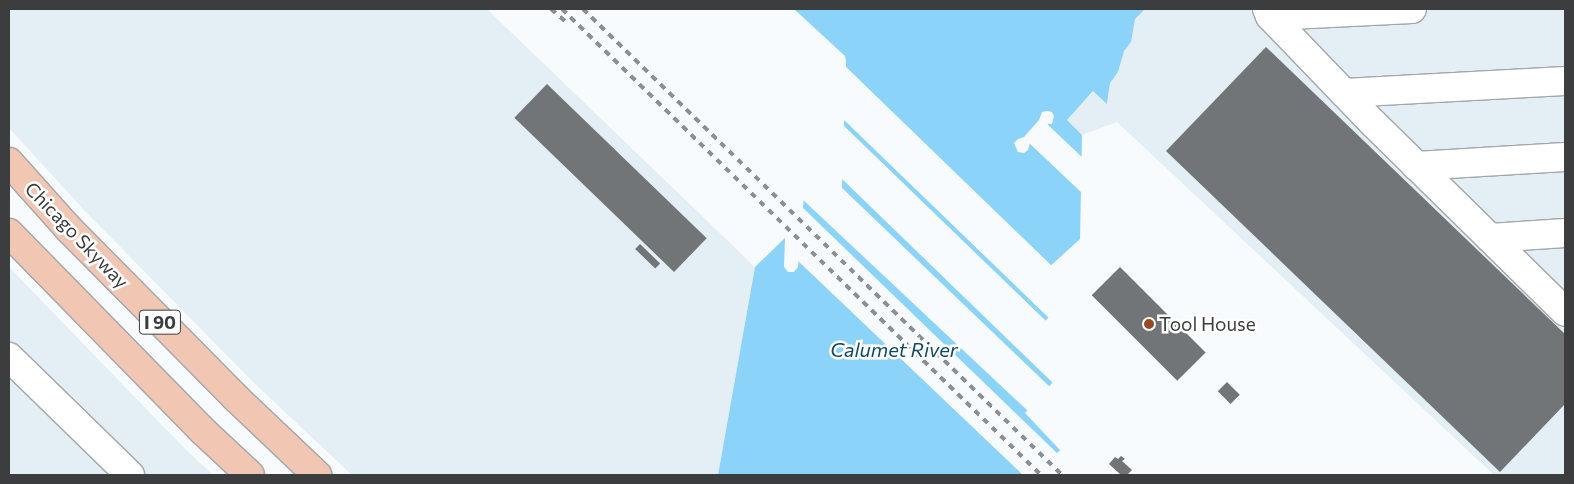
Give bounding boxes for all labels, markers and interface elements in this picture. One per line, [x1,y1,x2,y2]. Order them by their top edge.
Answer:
street label: Chicago Skyway [20,177,134,293]
road number: I 90 [139,306,181,338]
place label: Tool House [1159,313,1256,335]
marker: Tool House [1143,318,1155,330]
water label: Calumet River [830,337,958,361]

